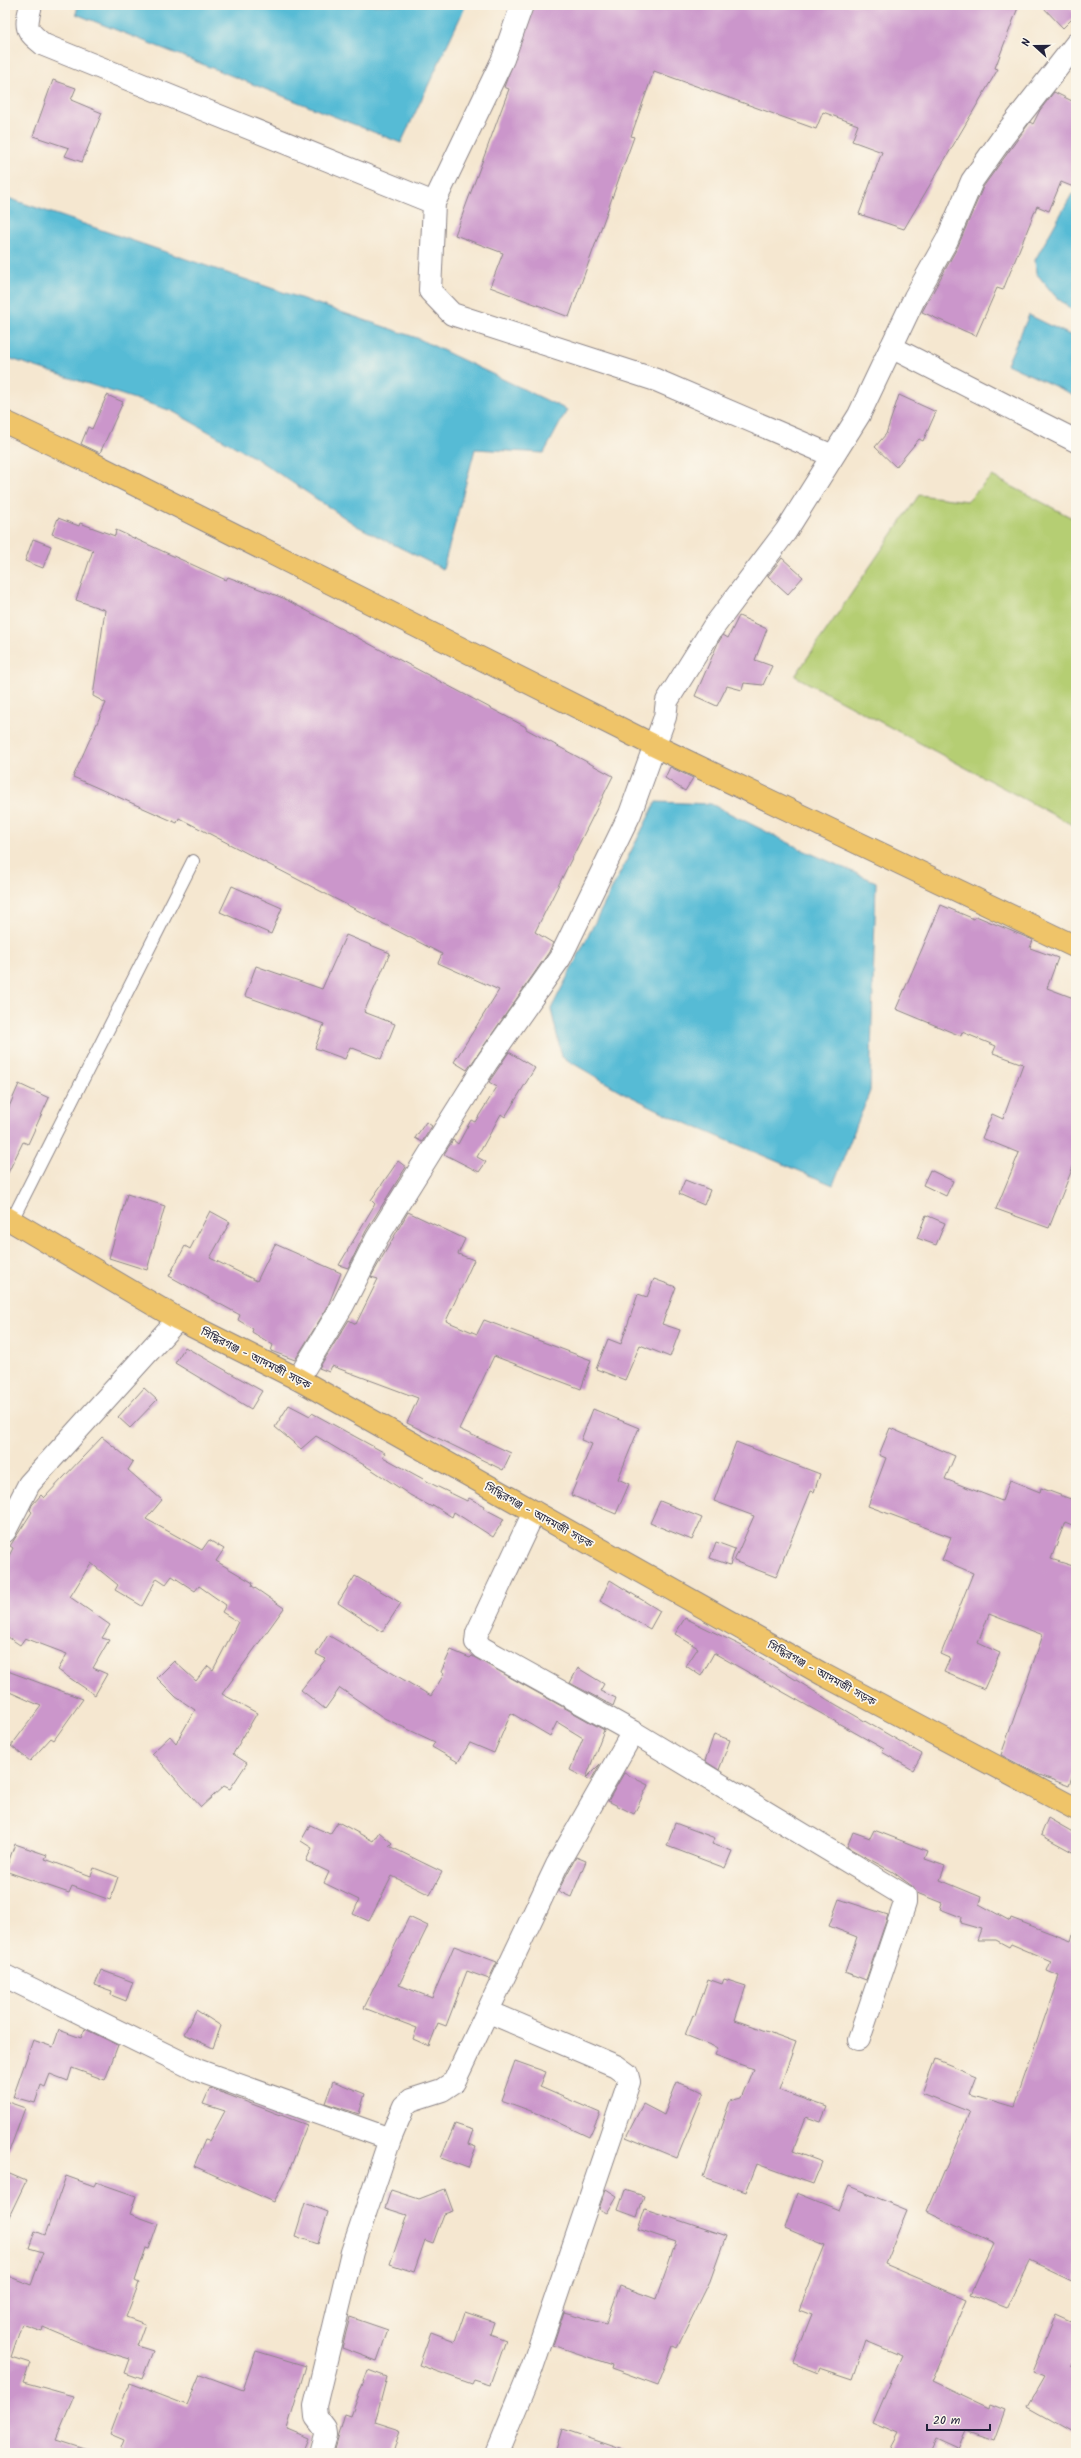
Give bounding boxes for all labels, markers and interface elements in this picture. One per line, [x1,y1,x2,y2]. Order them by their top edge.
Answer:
north arrow [1015,26,1055,66]
text: N [1017,36,1036,49]
street label: সিদ্ধিরগঞ্জ - আদমজী সড়ক [196,1323,314,1395]
street label: সিদ্ধিরগঞ্জ - আদমজী সড়ক [480,1478,596,1553]
street label: সিদ্ধিরগঞ্জ - আদমজী সড়ক [763,1636,879,1711]
scale bar [927,2406,990,2432]
text: 20 m [933,2411,961,2430]

